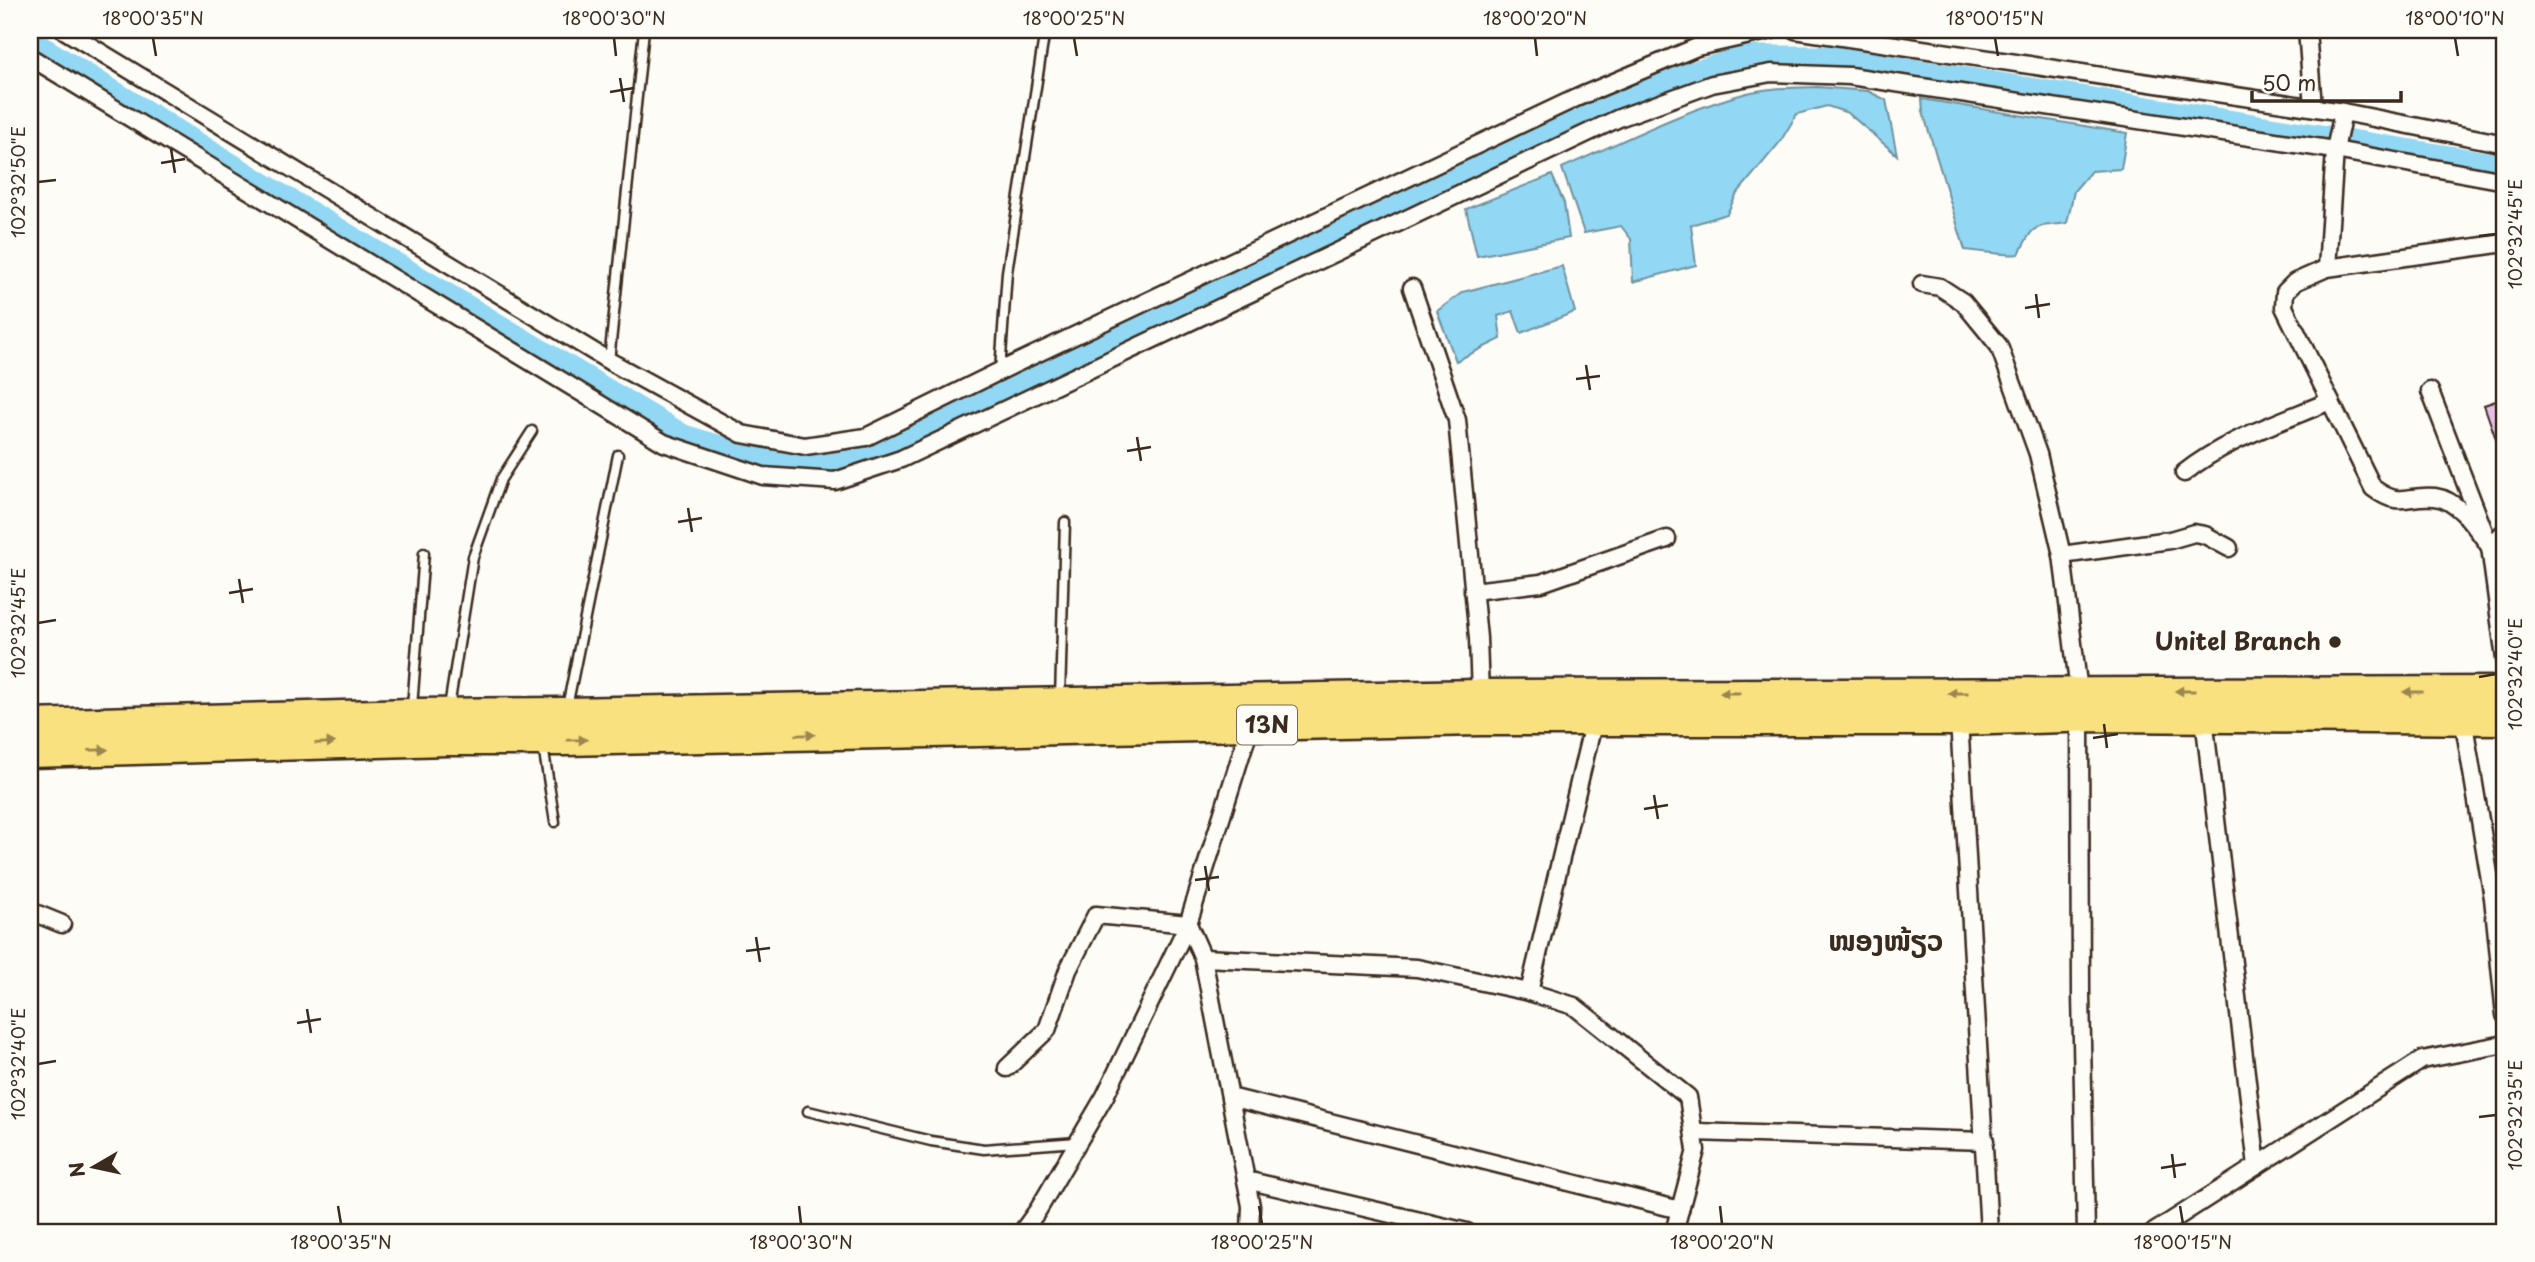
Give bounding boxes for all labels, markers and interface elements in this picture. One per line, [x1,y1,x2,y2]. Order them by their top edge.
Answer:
text: 18°00'35"N [102,4,204,31]
text: 18°00'30"N [562,4,666,31]
text: 18°00'25"N [1023,4,1125,31]
text: 18°00'20"N [1483,4,1587,31]
text: 18°00'15"N [1946,4,2044,31]
text: 18°00'10"N [2405,4,2505,31]
scale bar [2252,60,2400,104]
text: 50 m [2262,66,2316,98]
text: 102°32'50"E [4,126,31,238]
text: 102°32'45"E [2501,179,2528,289]
text: 102°32'45"E [4,568,31,678]
text: 102°32'40"E [2501,618,2528,730]
place label: Unitel Branch [2155,622,2321,658]
marker: Unitel Branch [2327,634,2343,650]
one-way arrow [2174,685,2196,697]
one-way arrow [2401,686,2423,698]
one-way arrow [1719,687,1741,699]
one-way arrow [1946,687,1968,699]
road number: 13N [1237,706,1297,744]
one-way arrow [794,729,816,740]
one-way arrow [567,734,589,745]
one-way arrow [315,738,337,749]
one-way arrow [87,745,109,756]
district label: ໜອງໜ້ຽວ [1829,918,1943,961]
text: 102°32'40"E [4,1008,31,1120]
text: 102°32'35"E [2501,1060,2528,1170]
north arrow [60,1132,130,1202]
text: N [61,1160,91,1179]
text: 18°00'35"N [290,1228,392,1255]
text: 18°00'30"N [749,1228,853,1255]
text: 18°00'25"N [1211,1228,1313,1255]
text: 18°00'20"N [1670,1228,1774,1255]
text: 18°00'15"N [2134,1228,2232,1255]

